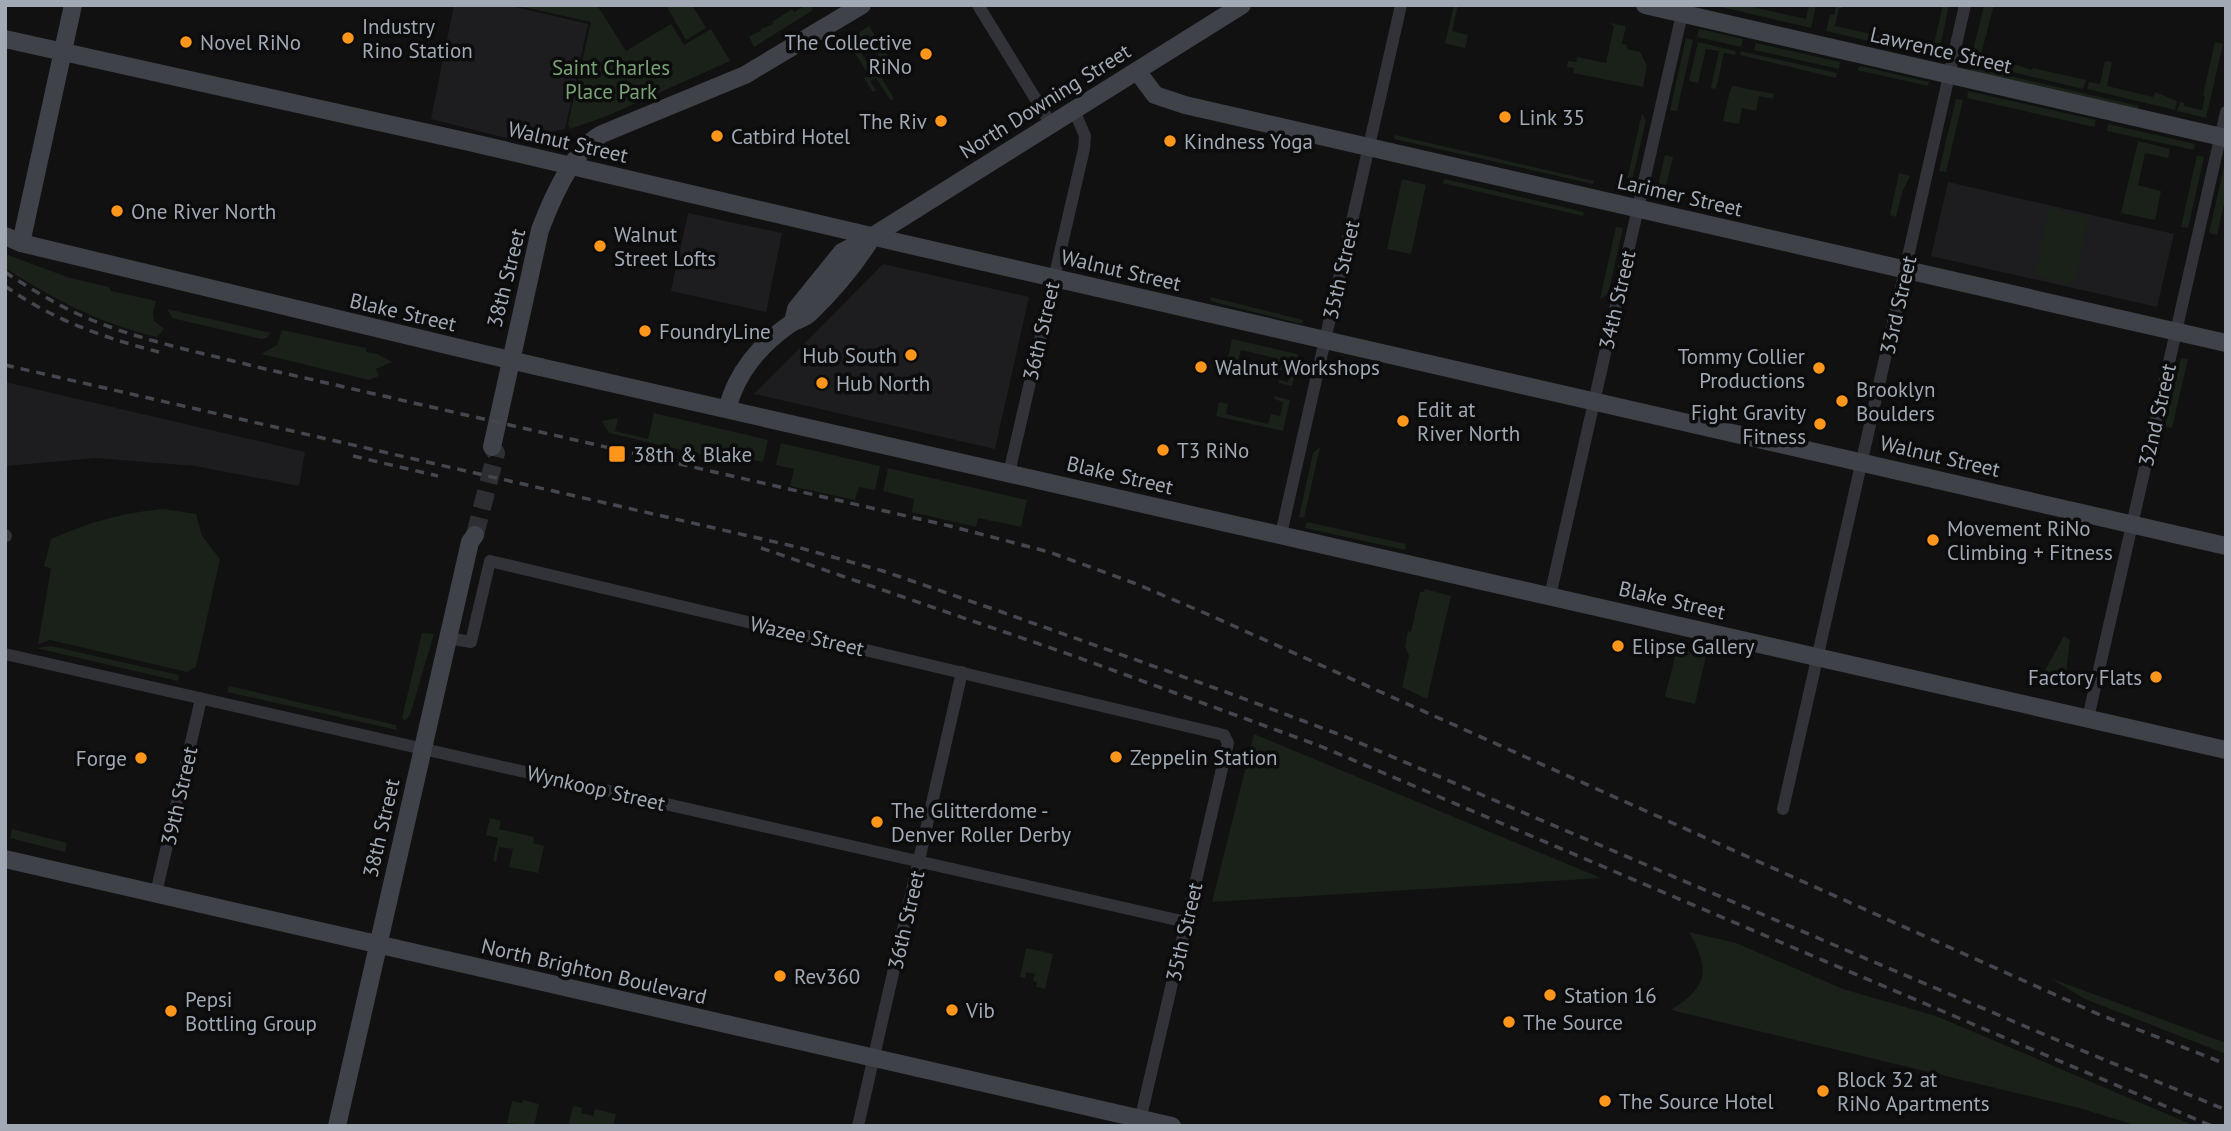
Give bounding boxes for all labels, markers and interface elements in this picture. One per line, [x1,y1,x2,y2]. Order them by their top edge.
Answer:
place label: Industry Rino Station [362,13,473,64]
street label: Lawrence Street [1868,21,2014,79]
place label: Novel RiNo [200,29,301,56]
place label: The Collective RiNo [785,29,912,80]
marker: Industry Rino Station [340,30,356,46]
marker: Novel RiNo [178,34,194,50]
street label: North Downing Street [954,37,1136,165]
marker: The Collective RiNo [918,46,934,62]
park label: Saint Charles Place Park [552,54,670,105]
place label: Link 35 [1519,104,1585,131]
place label: The Riv [859,108,927,135]
marker: Link 35 [1497,109,1513,125]
marker: The Riv [933,113,949,129]
street label: Walnut Street [505,115,631,169]
place label: Catbird Hotel [731,123,850,150]
marker: Catbird Hotel [709,128,725,144]
place label: Kindness Yoga [1184,128,1313,155]
marker: Kindness Yoga [1162,133,1178,149]
street label: Larimer Street [1615,167,1745,223]
place label: One River North [131,198,276,225]
marker: One River North [109,203,125,219]
street label: 35th Street [1317,218,1365,322]
place label: Walnut Street Lofts [614,221,716,272]
street label: 38th Street [481,226,531,330]
marker: Walnut Street Lofts [592,238,608,254]
street label: Walnut Street [1058,243,1184,297]
street label: 34th Street [1593,248,1641,352]
street label: 33rd Street [1874,253,1922,357]
street label: 36th Street [1017,279,1065,383]
street label: Blake Street [347,287,459,337]
place label: FoundryLine [659,318,771,345]
marker: FoundryLine [637,323,653,339]
place label: Hub South [802,342,897,369]
place label: Tommy Collier Productions [1678,343,1805,394]
marker: Hub South [903,347,919,363]
place label: Walnut Workshops [1215,354,1380,381]
marker: Walnut Workshops [1193,359,1209,375]
marker: Tommy Collier Productions [1811,360,1827,376]
street label: 32nd Street [2132,361,2182,469]
place label: Hub North [836,370,930,397]
marker: Hub North [814,375,830,391]
place label: Brooklyn Boulders [1856,376,1935,427]
marker: Brooklyn Boulders [1834,393,1850,409]
place label: Edit at River North [1417,396,1520,447]
place label: Fight Gravity Fitness [1691,399,1806,450]
marker: Edit at River North [1395,413,1411,429]
marker: Fight Gravity Fitness [1812,416,1828,432]
street label: Walnut Street [1877,429,2003,483]
place label: T3 RiNo [1177,437,1249,464]
place label: 38th & Blake [633,441,752,468]
marker: T3 RiNo [1155,442,1171,458]
marker: 38th & Blake [607,444,627,464]
street label: Blake Street [1064,450,1176,500]
place label: Movement RiNo Climbing + Fitness [1947,515,2113,566]
marker: Movement RiNo Climbing + Fitness [1925,532,1941,548]
street label: Blake Street [1616,575,1728,625]
street label: Wazee Street [747,610,867,662]
place label: Elipse Gallery [1632,633,1755,660]
marker: Elipse Gallery [1610,638,1626,654]
place label: Factory Flats [2028,664,2142,691]
marker: Factory Flats [2148,669,2164,685]
street label: 39th Street [155,744,203,848]
place label: Zeppelin Station [1130,744,1277,771]
place label: Forge [76,745,127,772]
marker: Zeppelin Station [1108,749,1124,765]
marker: Forge [133,750,149,766]
street label: Wynkoop Street [524,759,668,817]
street label: 38th Street [357,776,405,880]
place label: The Glitterdome - Denver Roller Derby [891,797,1071,848]
marker: The Glitterdome - Denver Roller Derby [869,814,885,830]
street label: 36th Street [882,868,930,972]
street label: 35th Street [1160,880,1208,984]
street label: North Brighton Boulevard [479,932,709,1010]
place label: Rev360 [794,963,860,990]
marker: Rev360 [772,968,788,984]
place label: Station 16 [1564,982,1657,1009]
place label: Pepsi Bottling Group [185,986,317,1037]
marker: Station 16 [1542,987,1558,1003]
place label: Vib [965,997,995,1024]
marker: Vib [944,1002,960,1018]
marker: Pepsi Bottling Group [163,1003,179,1019]
place label: The Source [1523,1009,1623,1036]
marker: The Source [1501,1014,1517,1030]
place label: Block 32 at RiNo Apartments [1837,1066,1990,1117]
marker: Block 32 at RiNo Apartments [1815,1083,1831,1099]
place label: The Source Hotel [1619,1088,1774,1115]
marker: The Source Hotel [1597,1093,1613,1109]

